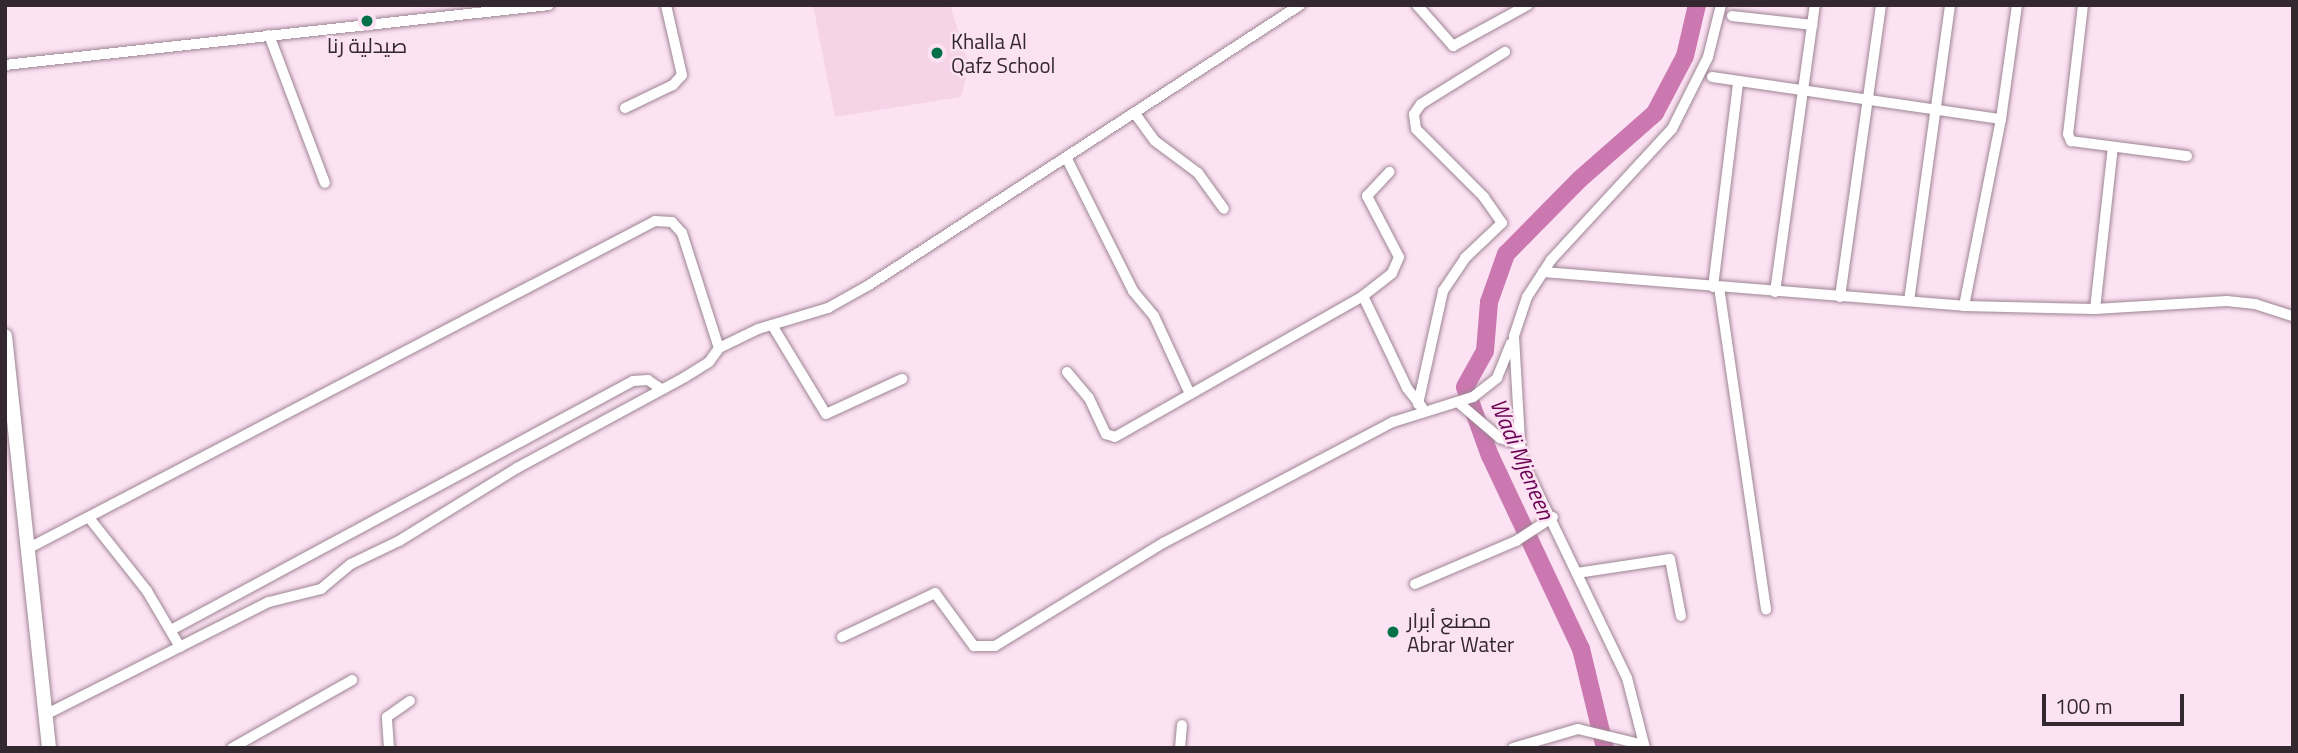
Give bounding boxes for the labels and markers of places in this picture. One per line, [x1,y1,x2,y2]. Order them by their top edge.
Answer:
marker: صيدلية رنا [359,13,375,29]
place label: Khalla Al Qafz School [951,28,1055,78]
place label: صيدلية رنا [327,32,407,58]
marker: Khalla Al Qafz School [929,45,945,61]
place label: مصنع أبرار Abrar Water [1407,607,1514,657]
marker: مصنع أبرار Abrar Water [1385,624,1401,640]

